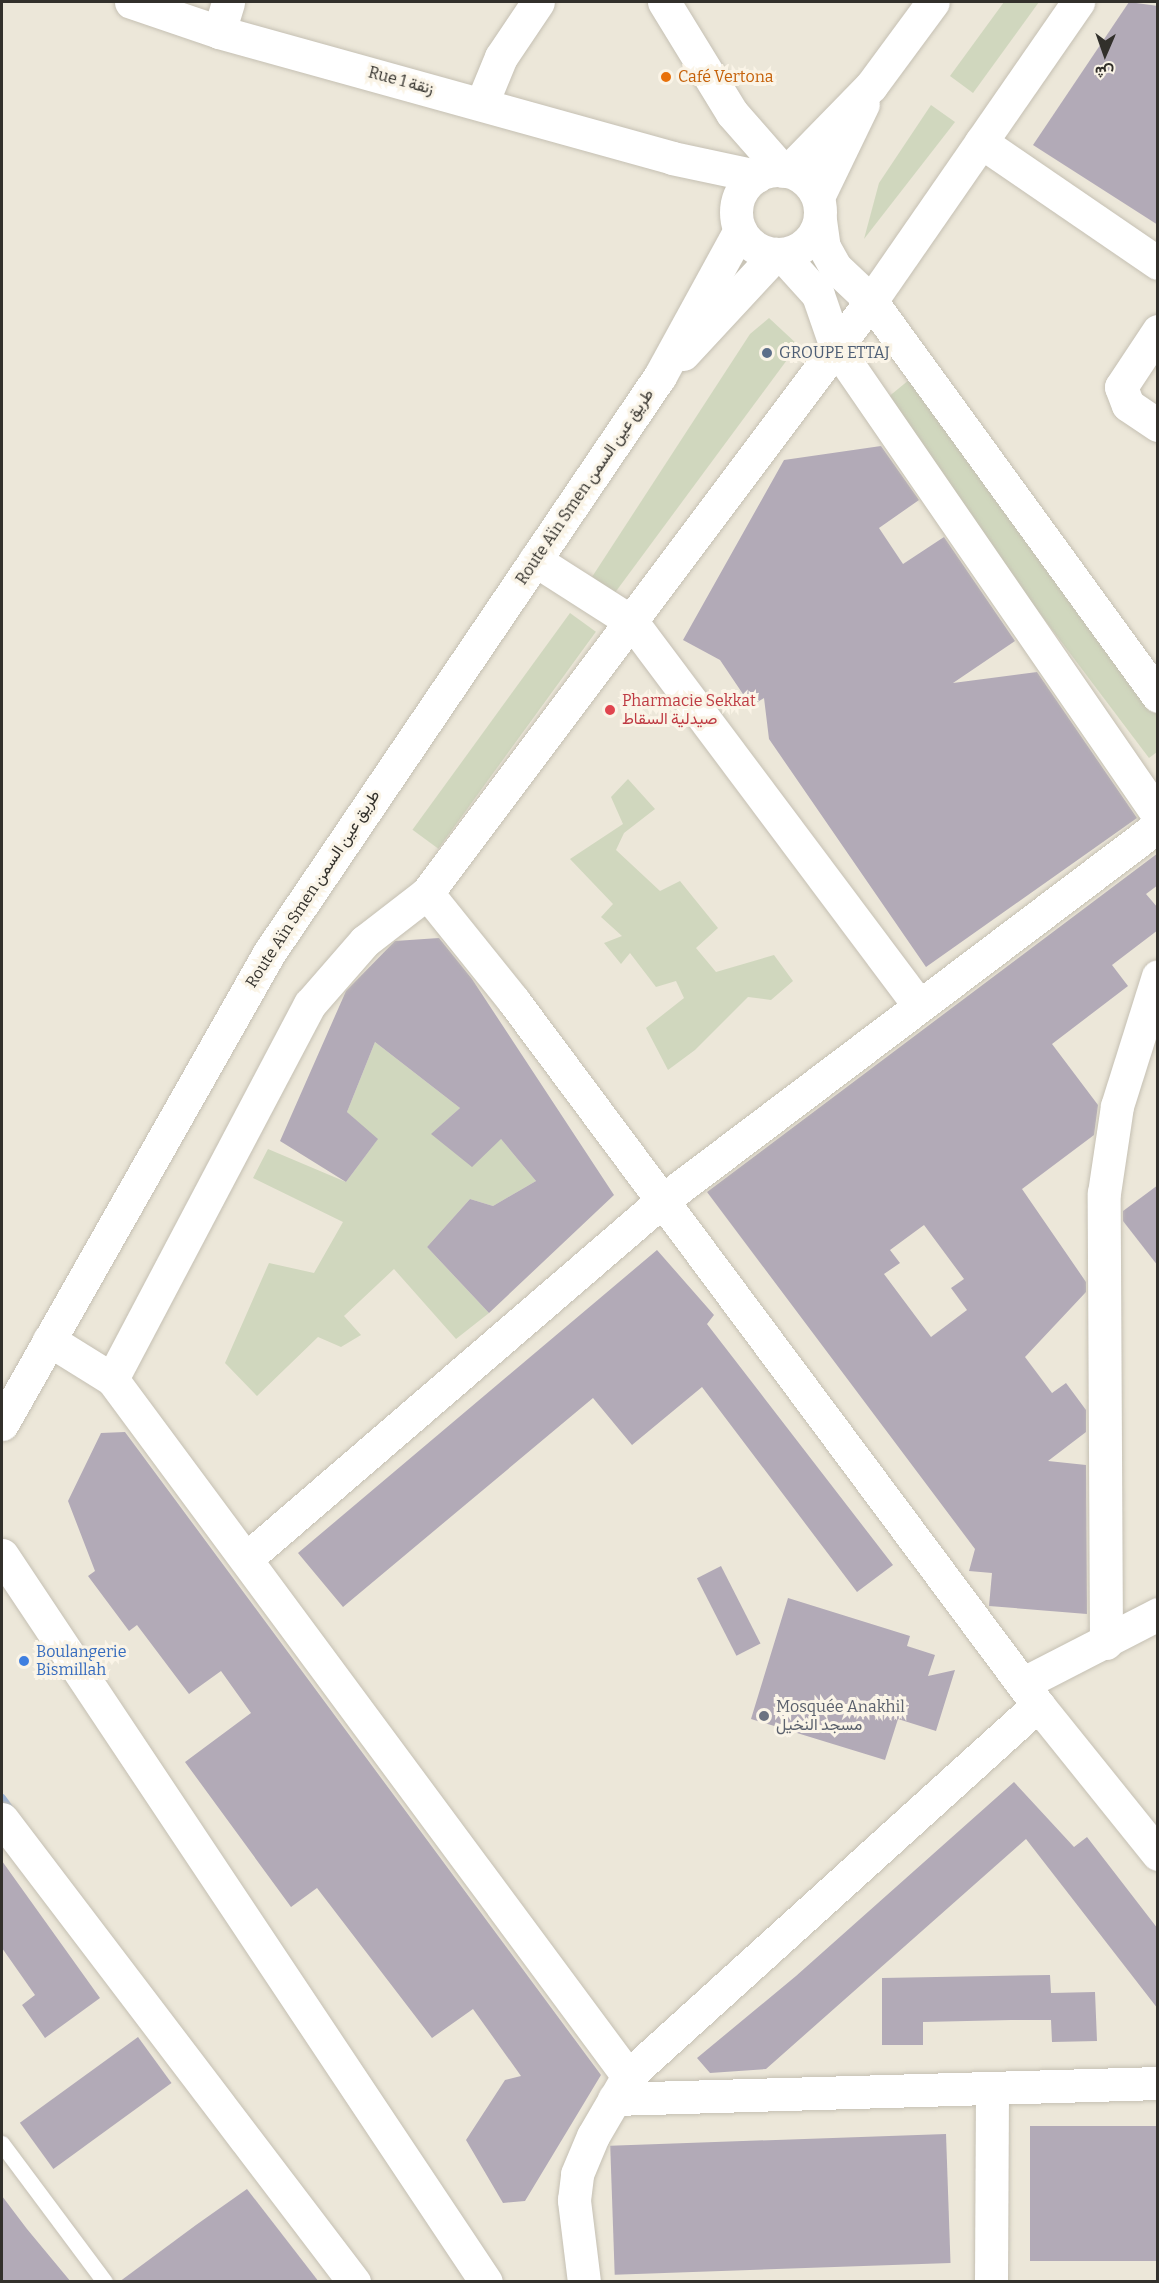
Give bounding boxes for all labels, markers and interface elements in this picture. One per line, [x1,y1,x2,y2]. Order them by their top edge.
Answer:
north arrow [1075,24,1135,84]
street label: Rue 1 زنقة [366,63,436,99]
text: ش [1094,63,1114,82]
place label: Café Vertona [678,67,774,87]
marker: Café Vertona [659,70,673,84]
place label: GROUPE ETTAJ [779,343,890,363]
marker: GROUPE ETTAJ [760,346,774,360]
street label: Route Aïn Smen طريق عين السمن [512,386,658,588]
place label: Pharmacie Sekkat صيدلية السقاط [622,691,756,729]
marker: Pharmacie Sekkat صيدلية السقاط [603,703,617,717]
street label: Route Aïn Smen طريق عين السمن [242,787,384,991]
place label: Boulangerie Bismillah [36,1642,126,1680]
marker: Boulangerie Bismillah [17,1654,31,1668]
place label: Mosquée Anakhil مسجد النخيل [776,1697,905,1735]
marker: Mosquée Anakhil مسجد النخيل [757,1709,771,1723]

